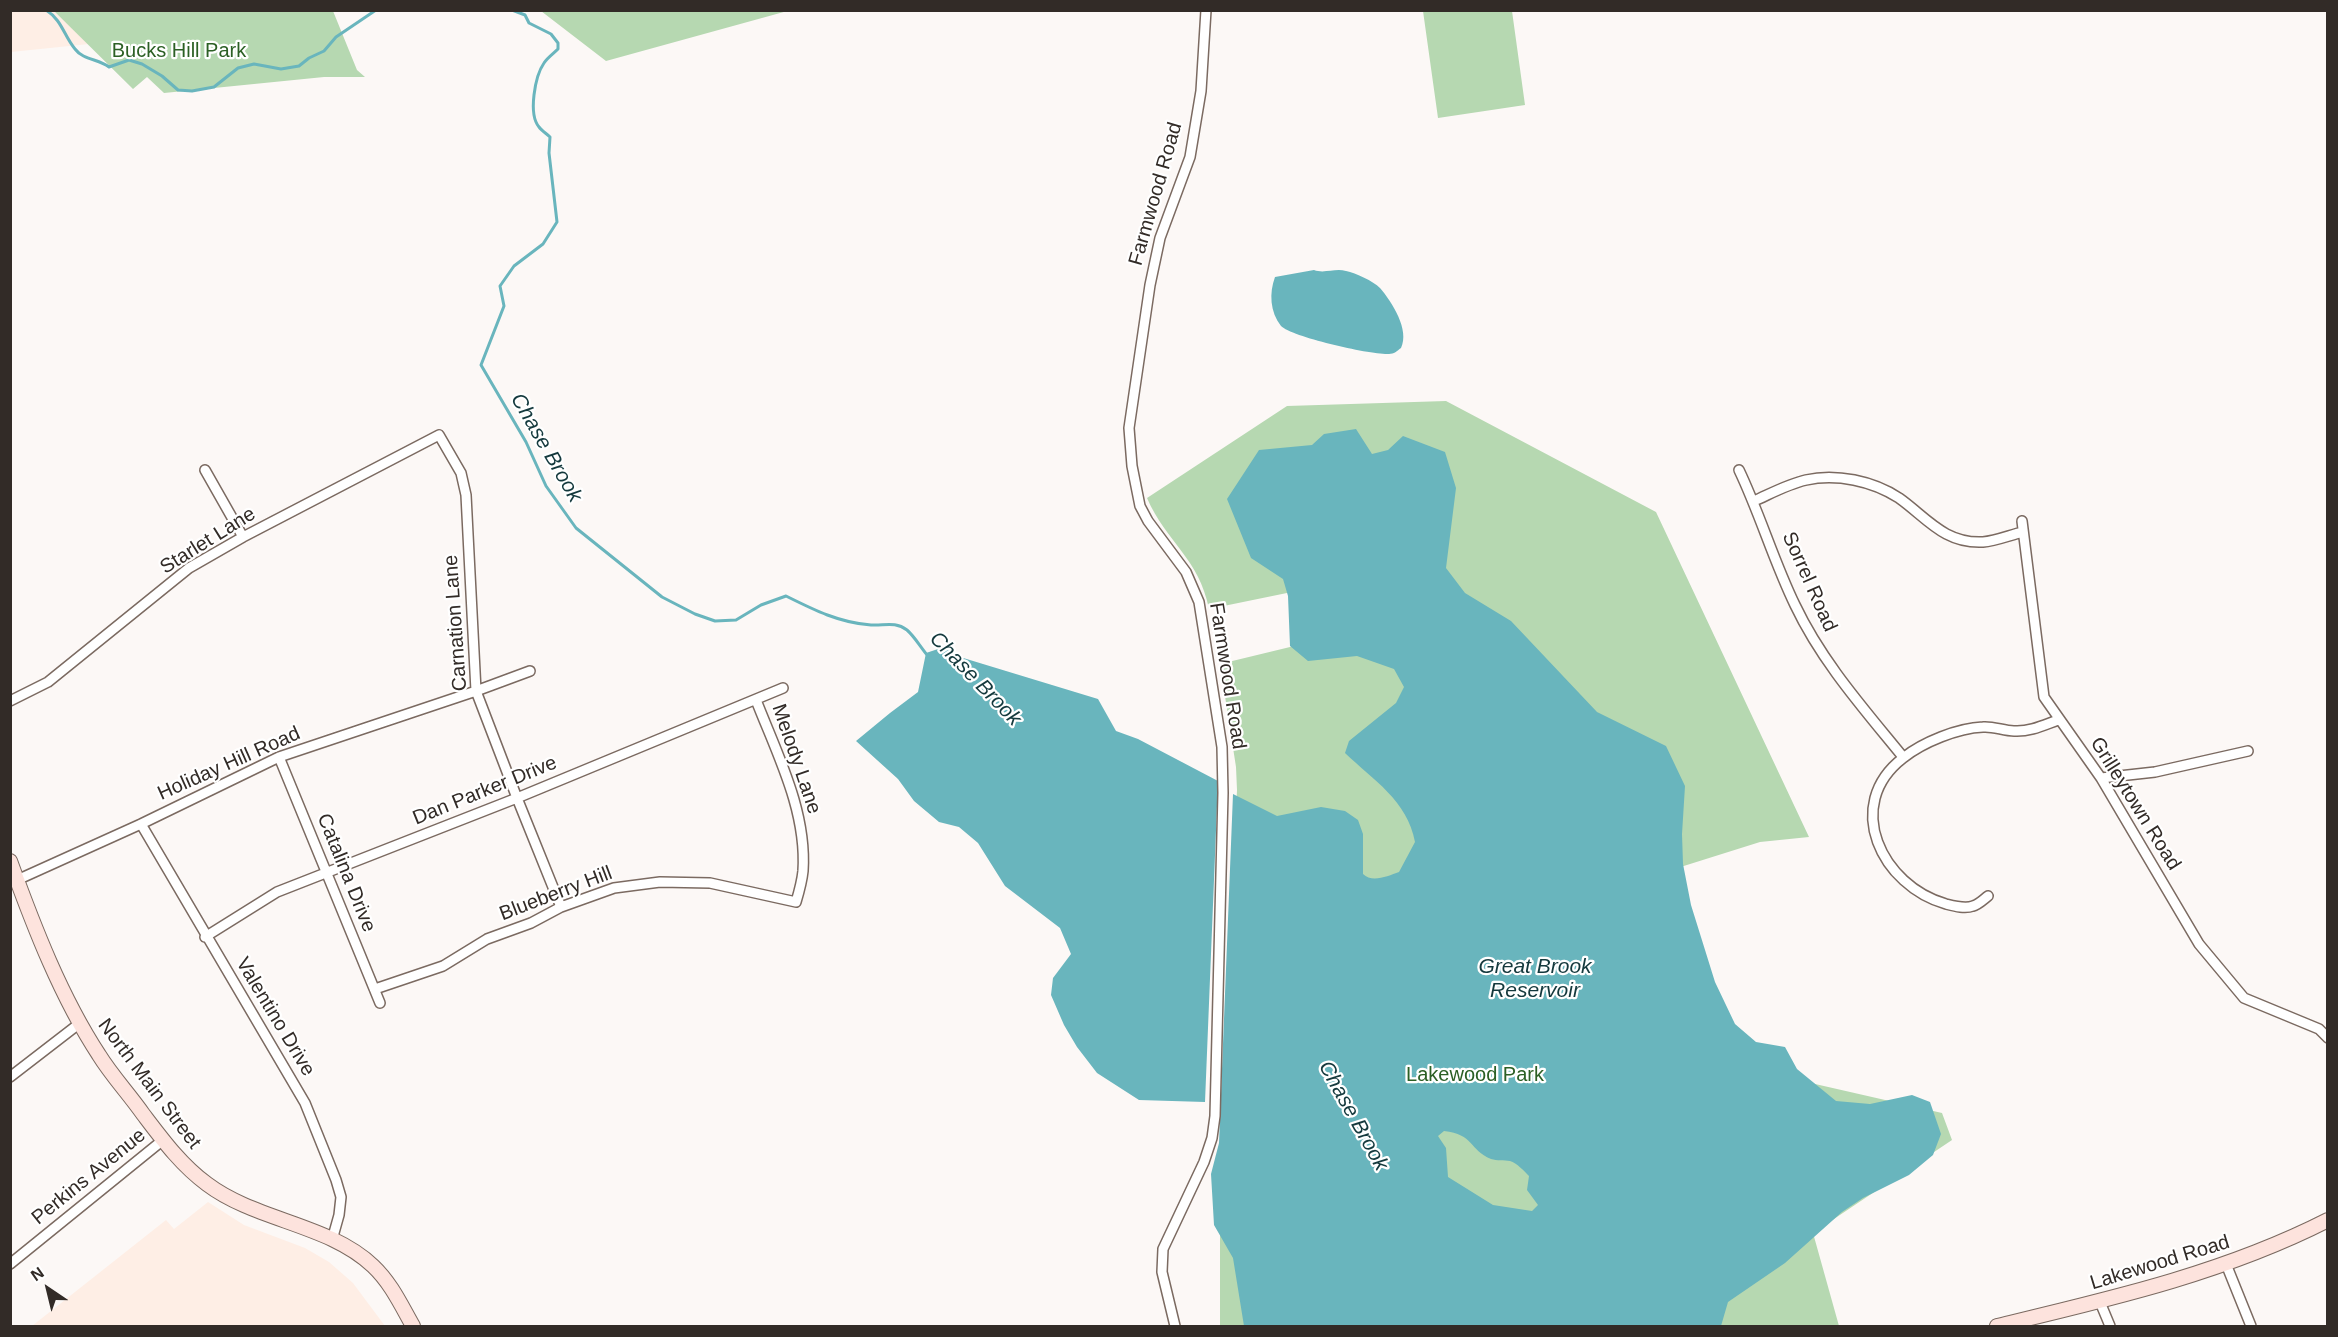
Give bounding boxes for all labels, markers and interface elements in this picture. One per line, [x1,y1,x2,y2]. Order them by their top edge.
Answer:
park label: Bucks Hill Park [112,39,246,63]
street label: Farmwood Road [1124,120,1188,268]
water label: Chase Brook [505,389,587,507]
street label: Starlet Lane [156,502,260,580]
street label: Sorrel Road [1776,528,1842,636]
street label: Carnation Lane [439,554,473,692]
street label: Farmwood Road [1204,601,1250,751]
water label: Chase Brook [924,627,1026,731]
street label: Melody Lane [766,701,826,817]
street label: Holiday Hill Road [154,722,304,806]
street label: Grilleytown Road [2084,733,2186,875]
street label: Dan Parker Drive [409,751,561,831]
street label: Catalina Drive [311,810,381,936]
street label: Blueberry Hill [496,861,616,927]
street label: Valentino Drive [230,953,320,1081]
water label: Great Brook Reservoir [1478,954,1592,1004]
street label: North Main Street [92,1014,206,1154]
water label: Chase Brook [1313,1057,1393,1175]
park label: Lakewood Park [1406,1063,1544,1087]
street label: Perkins Avenue [27,1124,151,1230]
street label: Lakewood Road [2087,1230,2233,1296]
north arrow [18,1259,78,1319]
text: N [28,1264,47,1284]

